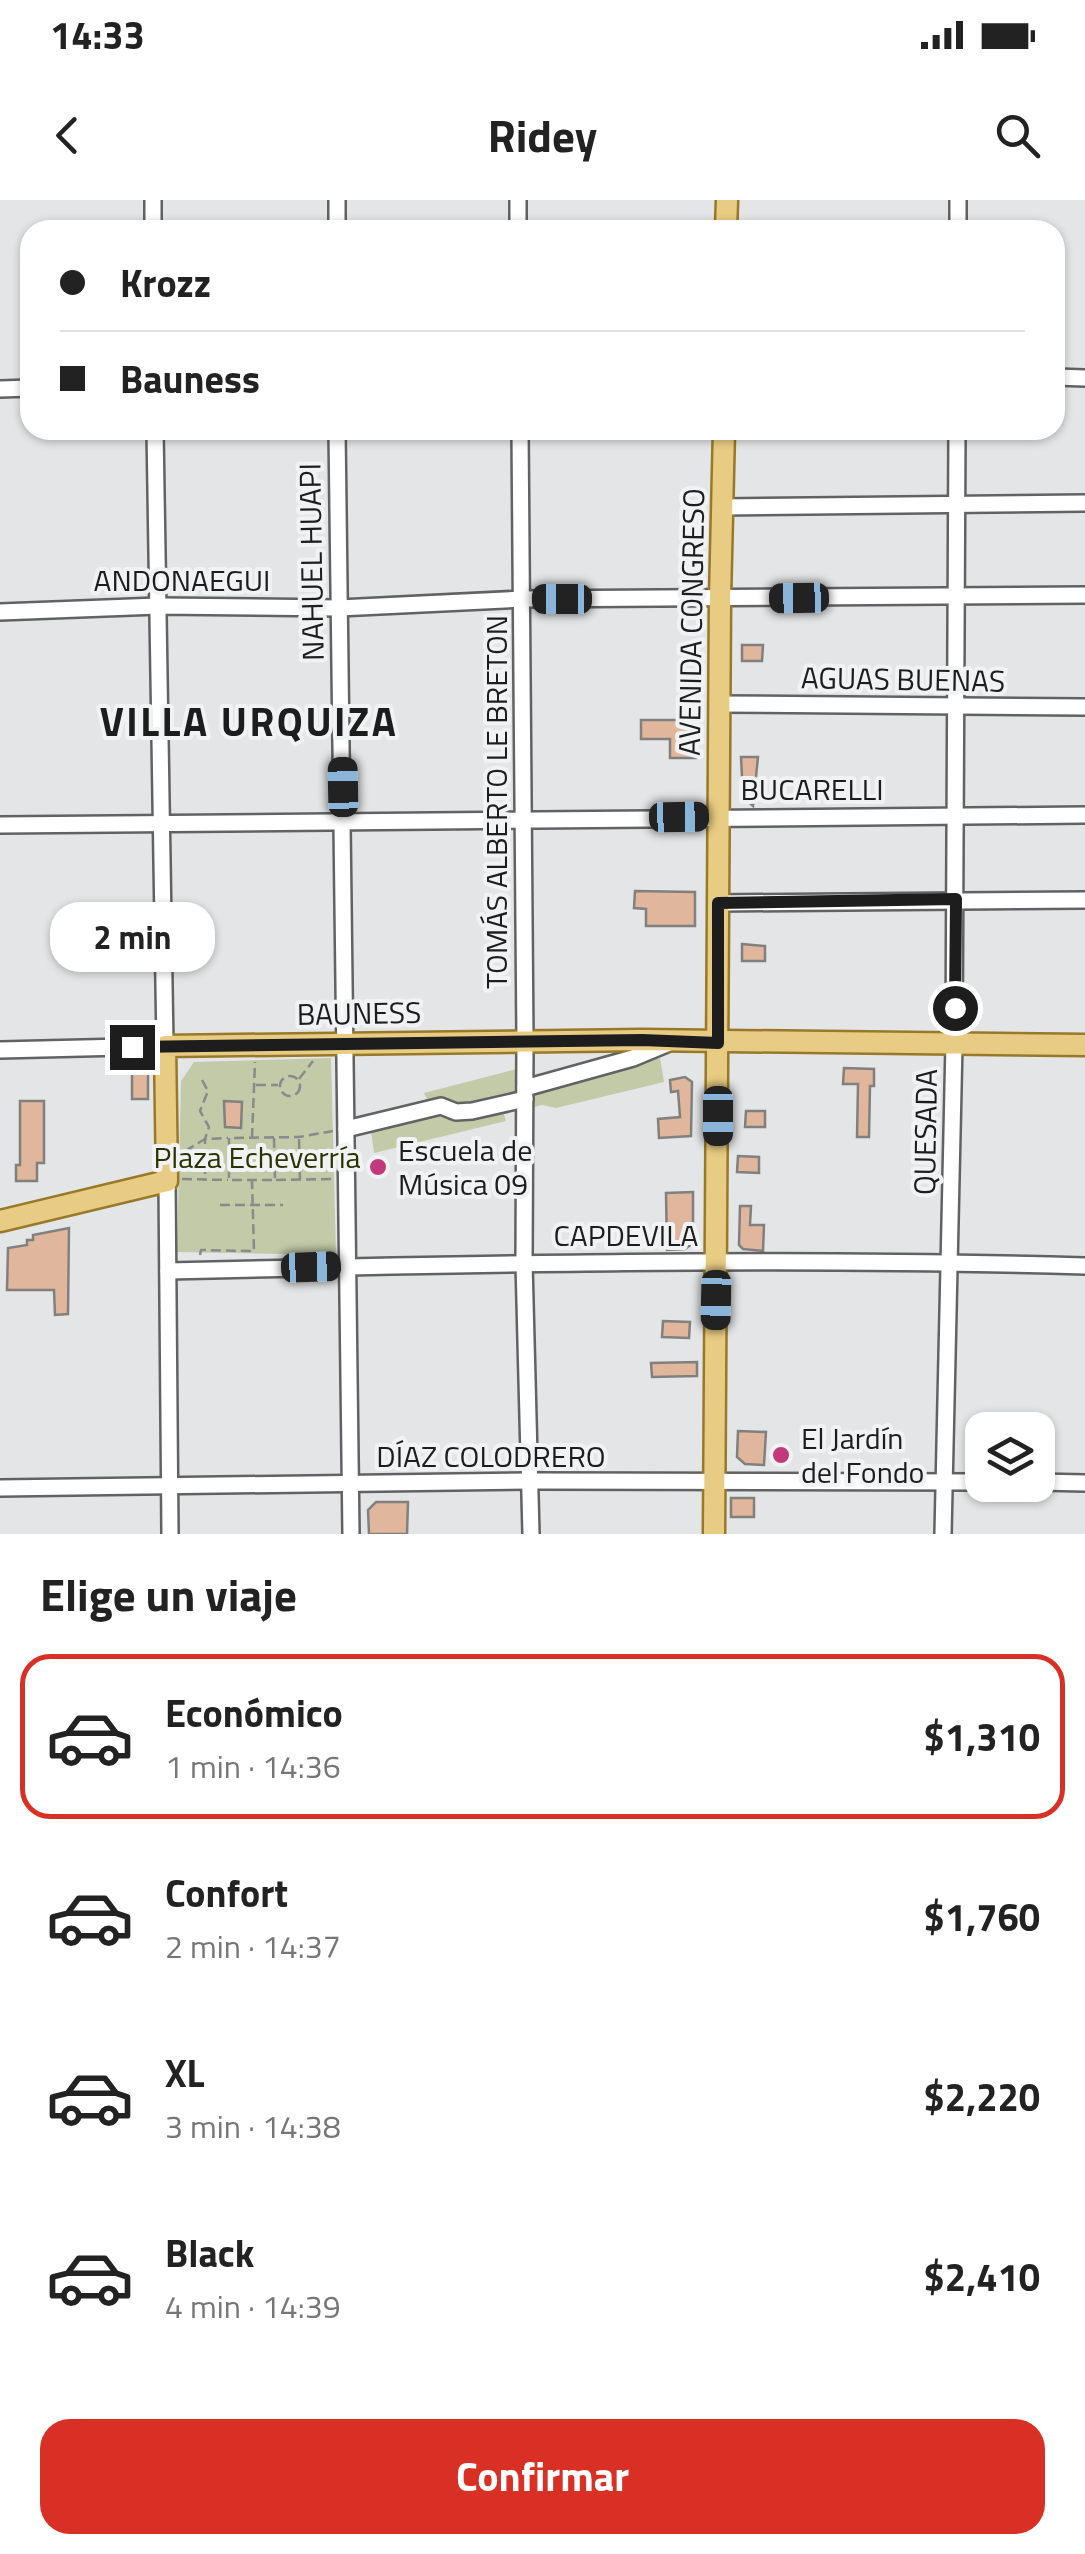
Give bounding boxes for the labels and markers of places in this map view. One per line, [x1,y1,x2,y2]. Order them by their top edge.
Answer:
place label: Escuela de Música 09 [398,1127,532,1207]
marker: Escuela de Música 09 [367,1156,389,1178]
place label: El Jardín del Fondo [801,1415,924,1495]
marker: El Jardín del Fondo [770,1444,792,1466]

